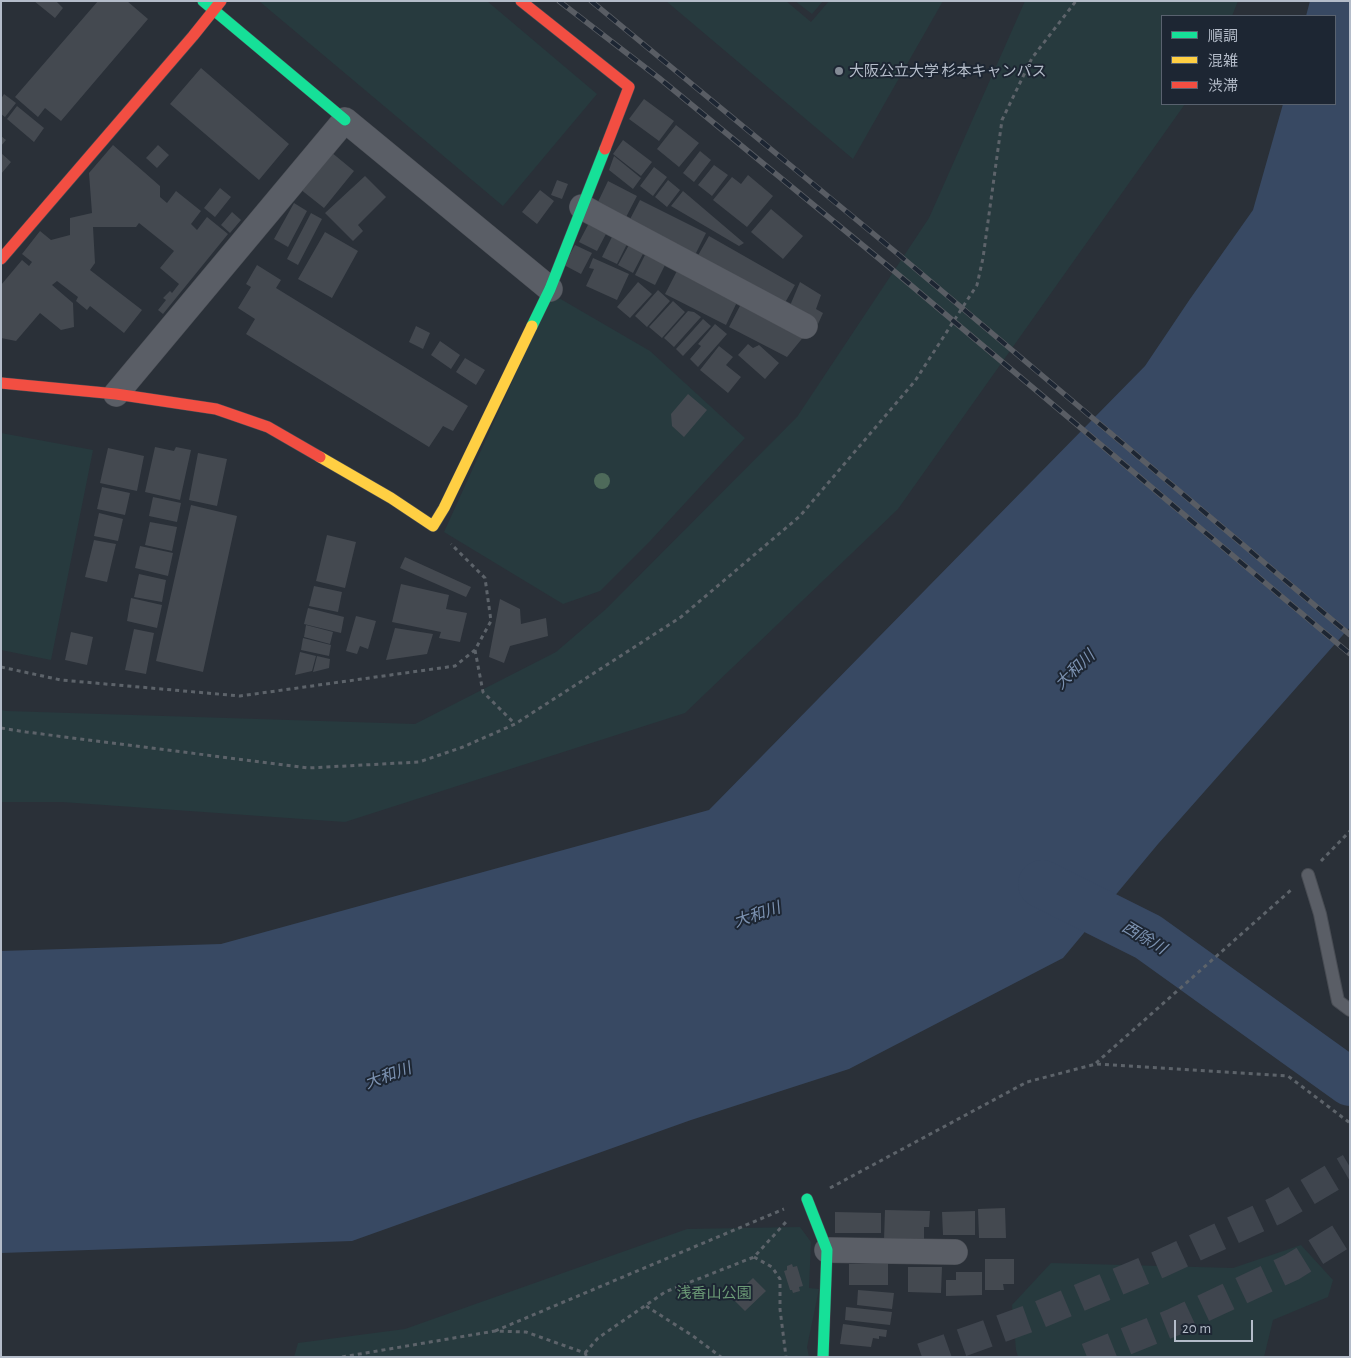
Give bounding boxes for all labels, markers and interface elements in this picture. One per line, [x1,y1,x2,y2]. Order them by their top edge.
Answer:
legend [1161,15,1336,105]
text: 順調 [1208,29,1238,44]
text: 混雑 [1208,54,1238,69]
place label: 大阪公立大学 杉本キャンパス [849,62,1046,80]
marker: 大阪公立大学 杉本キャンパス [833,65,845,77]
text: 渋滞 [1208,79,1238,94]
water label: 大和川 [1051,646,1099,694]
water label: 大和川 [731,898,783,932]
water label: 西除川 [1118,917,1170,959]
water label: 大和川 [362,1059,414,1093]
park label: 浅香山公園 [677,1284,751,1302]
scale bar [1176,1310,1255,1342]
text: 20 m [1182,1321,1211,1336]

